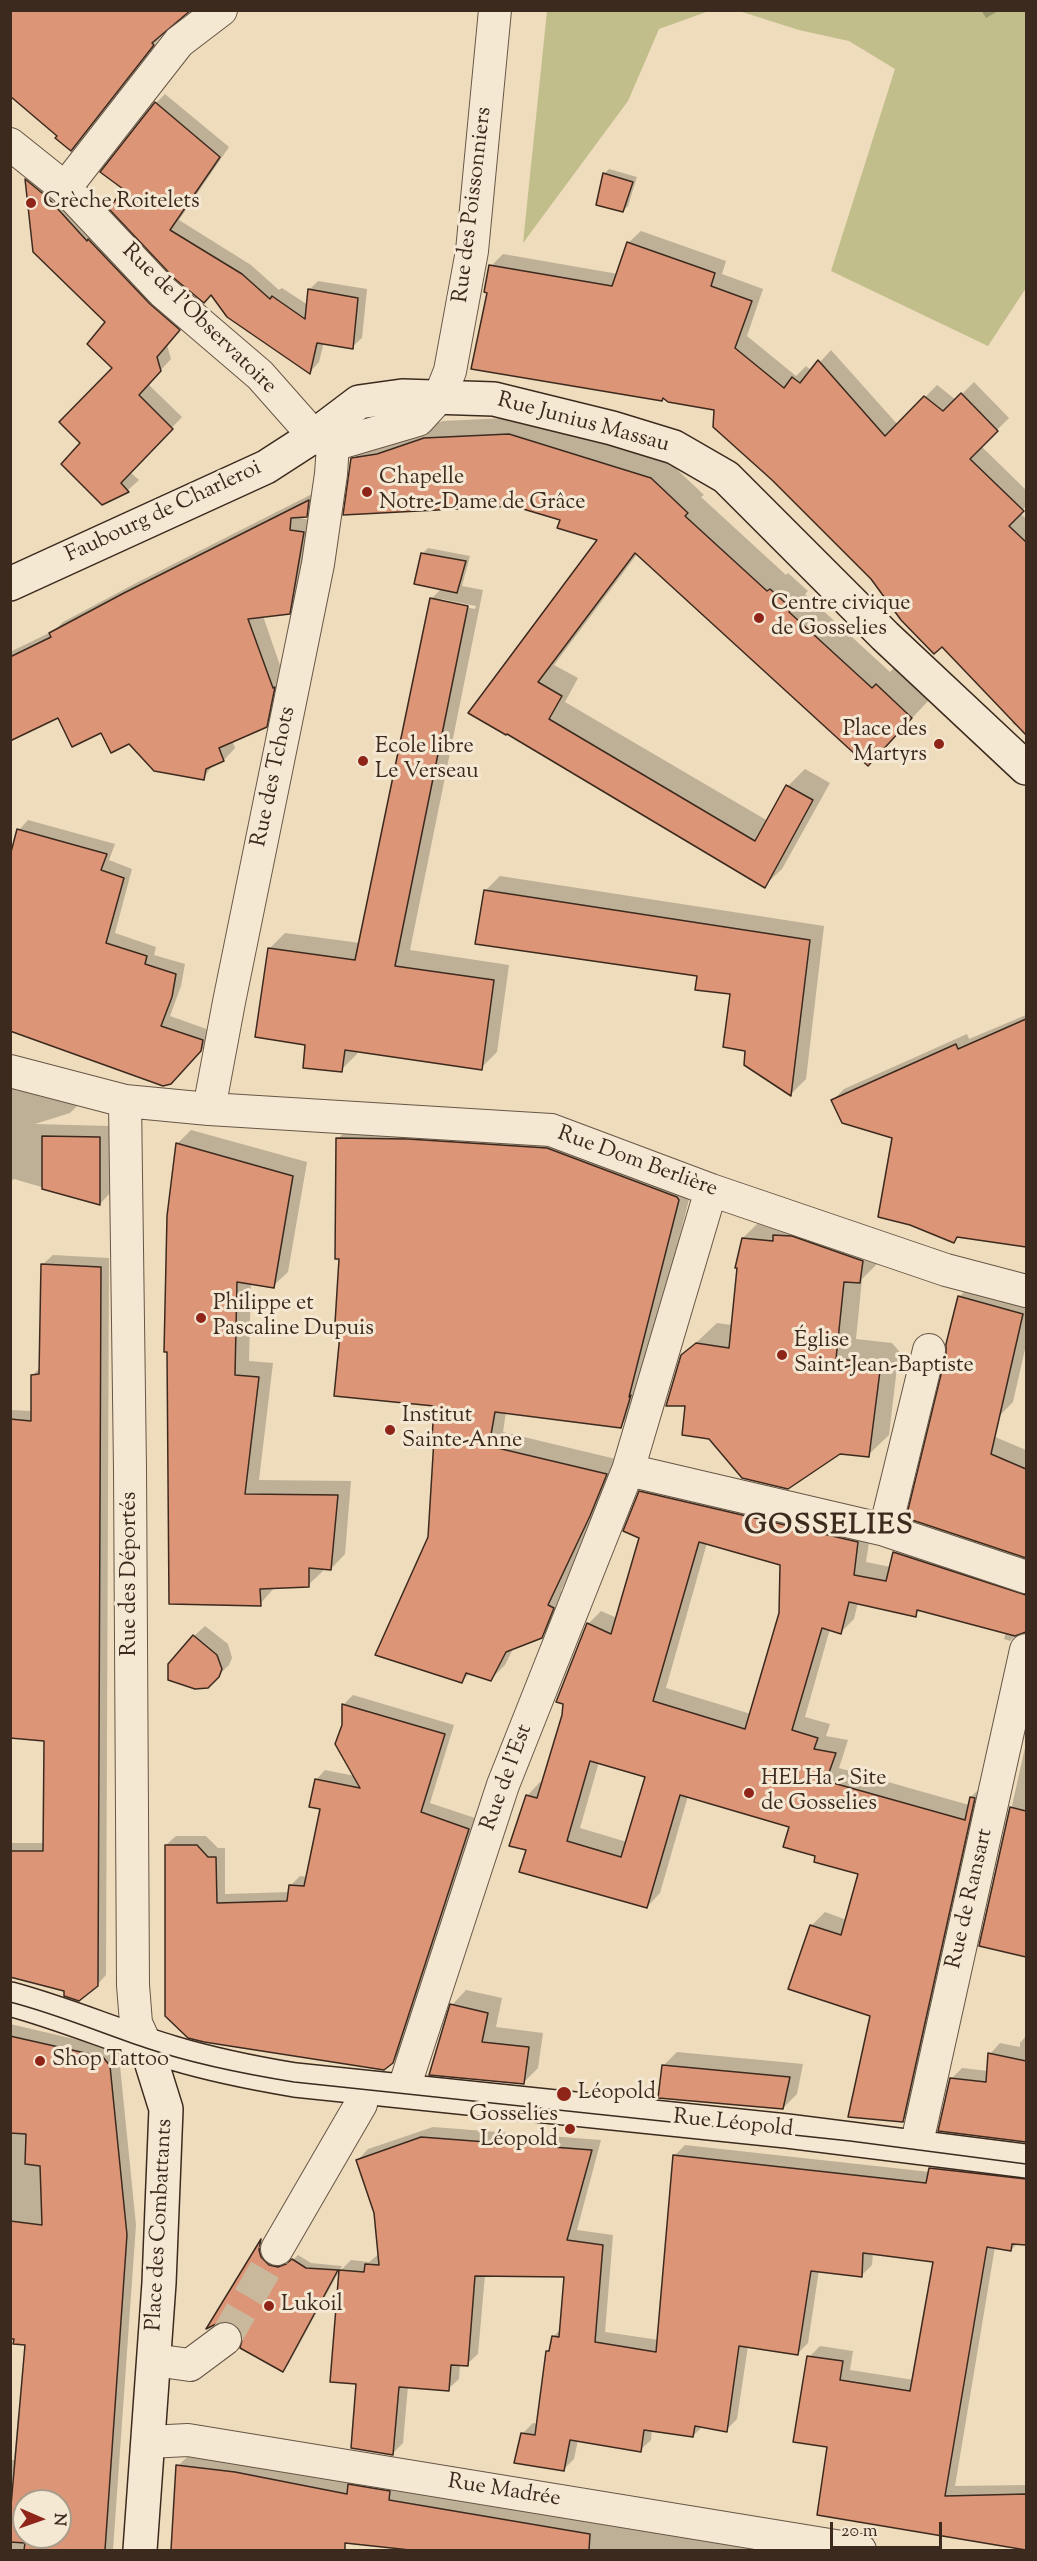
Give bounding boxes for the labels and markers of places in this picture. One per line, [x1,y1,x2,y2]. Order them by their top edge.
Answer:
place label: Crèche Roitelets [43,190,200,216]
marker: Crèche Roitelets [24,196,38,210]
place label: Chapelle Notre-Dame de Grâce [379,466,586,518]
marker: Chapelle Notre-Dame de Grâce [360,485,374,499]
place label: Centre civique de Gosselies [771,592,911,644]
marker: Centre civique de Gosselies [752,611,766,625]
place label: Place des Martyrs [843,718,927,770]
place label: Ecole libre Le Verseau [375,735,479,786]
marker: Place des Martyrs [932,737,946,751]
marker: Ecole libre Le Verseau [356,754,370,768]
place label: Philippe et Pascaline Dupuis [213,1292,374,1344]
marker: Philippe et Pascaline Dupuis [194,1311,208,1325]
place label: Église Saint-Jean-Baptiste [794,1329,974,1380]
marker: Église Saint-Jean-Baptiste [775,1348,789,1362]
place label: Institut Sainte-Anne [402,1404,522,1456]
marker: Institut Sainte-Anne [383,1423,397,1437]
place label: HELHa - Site de Gosselies [761,1767,886,1819]
marker: HELHa - Site de Gosselies [742,1786,756,1800]
place label: Shop Tattoo [52,2048,169,2074]
marker: Shop Tattoo [33,2054,47,2068]
place label: Léopold [578,2081,656,2107]
marker: Léopold [555,2085,573,2103]
place label: Gosselies Léopold [469,2103,558,2154]
marker: Gosselies Léopold [563,2122,577,2136]
place label: Lukoil [281,2293,343,2319]
marker: Lukoil [262,2299,276,2313]

